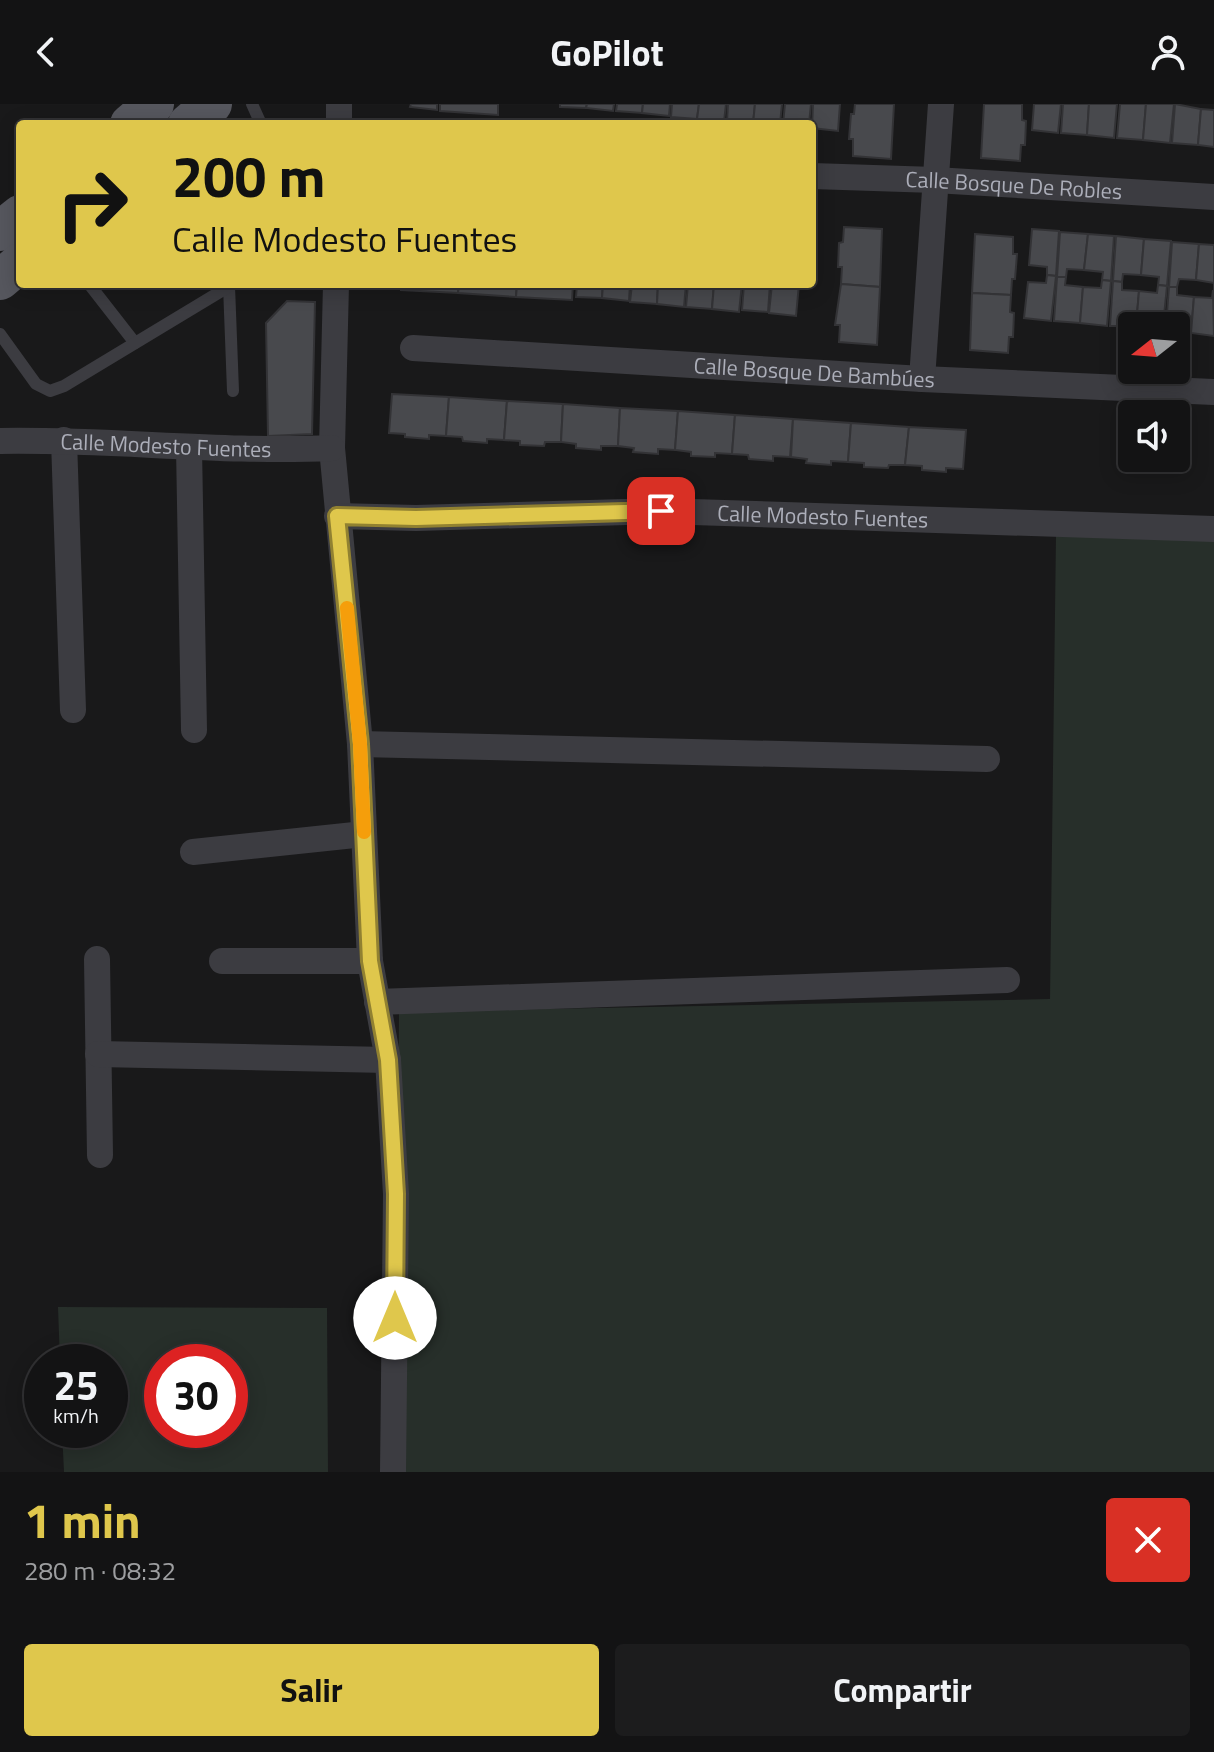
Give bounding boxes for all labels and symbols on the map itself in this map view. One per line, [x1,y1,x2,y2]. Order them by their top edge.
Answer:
street label: Calle Bosque De Robles [905,162,1123,208]
north arrow [1118,312,1190,384]
street label: Calle Bosque De Bambúes [693,348,936,397]
street label: Calle Modesto Fuentes [60,424,272,466]
pin [627,477,695,545]
street label: Calle Modesto Fuentes [717,496,929,537]
position arrow [353,1276,437,1360]
speed limit sign: 30 [144,1344,248,1448]

